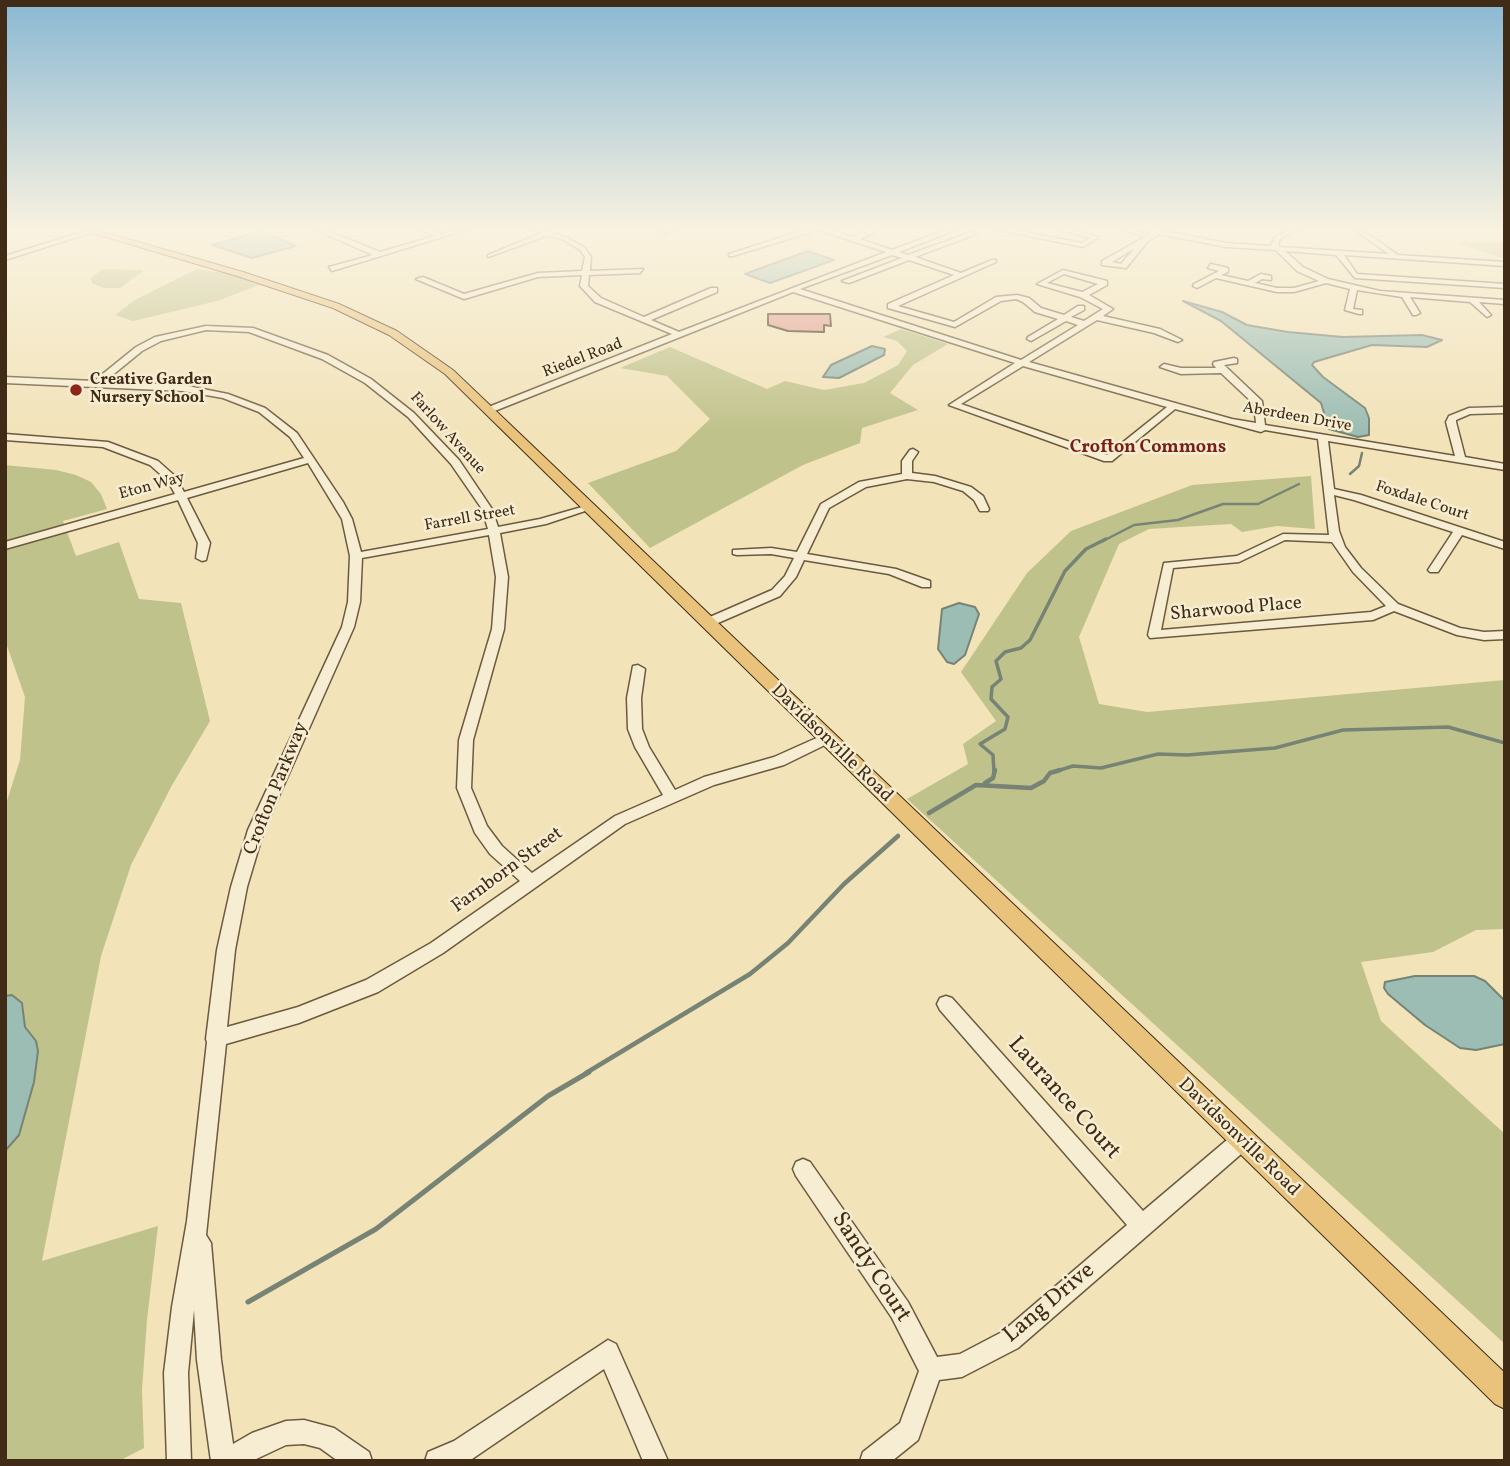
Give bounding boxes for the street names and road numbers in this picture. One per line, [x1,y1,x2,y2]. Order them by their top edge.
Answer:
street label: Riedel Road [540,335,626,383]
street label: Farlow Avenue [405,389,489,479]
street label: Aberdeen Drive [1241,399,1353,437]
street label: Eton Way [117,469,187,505]
street label: Foxdale Court [1373,478,1471,526]
street label: Farrell Street [423,502,517,536]
street label: Sharwood Place [1169,593,1303,627]
street label: Davidsonville Road [765,680,897,808]
street label: Crofton Parkway [240,719,314,859]
street label: Farnborn Street [448,823,568,919]
street label: Laurance Court [1001,1032,1125,1166]
street label: Davidsonville Road [1172,1074,1304,1202]
street label: Sandy Court [824,1208,916,1328]
street label: Lang Drive [999,1258,1101,1350]

